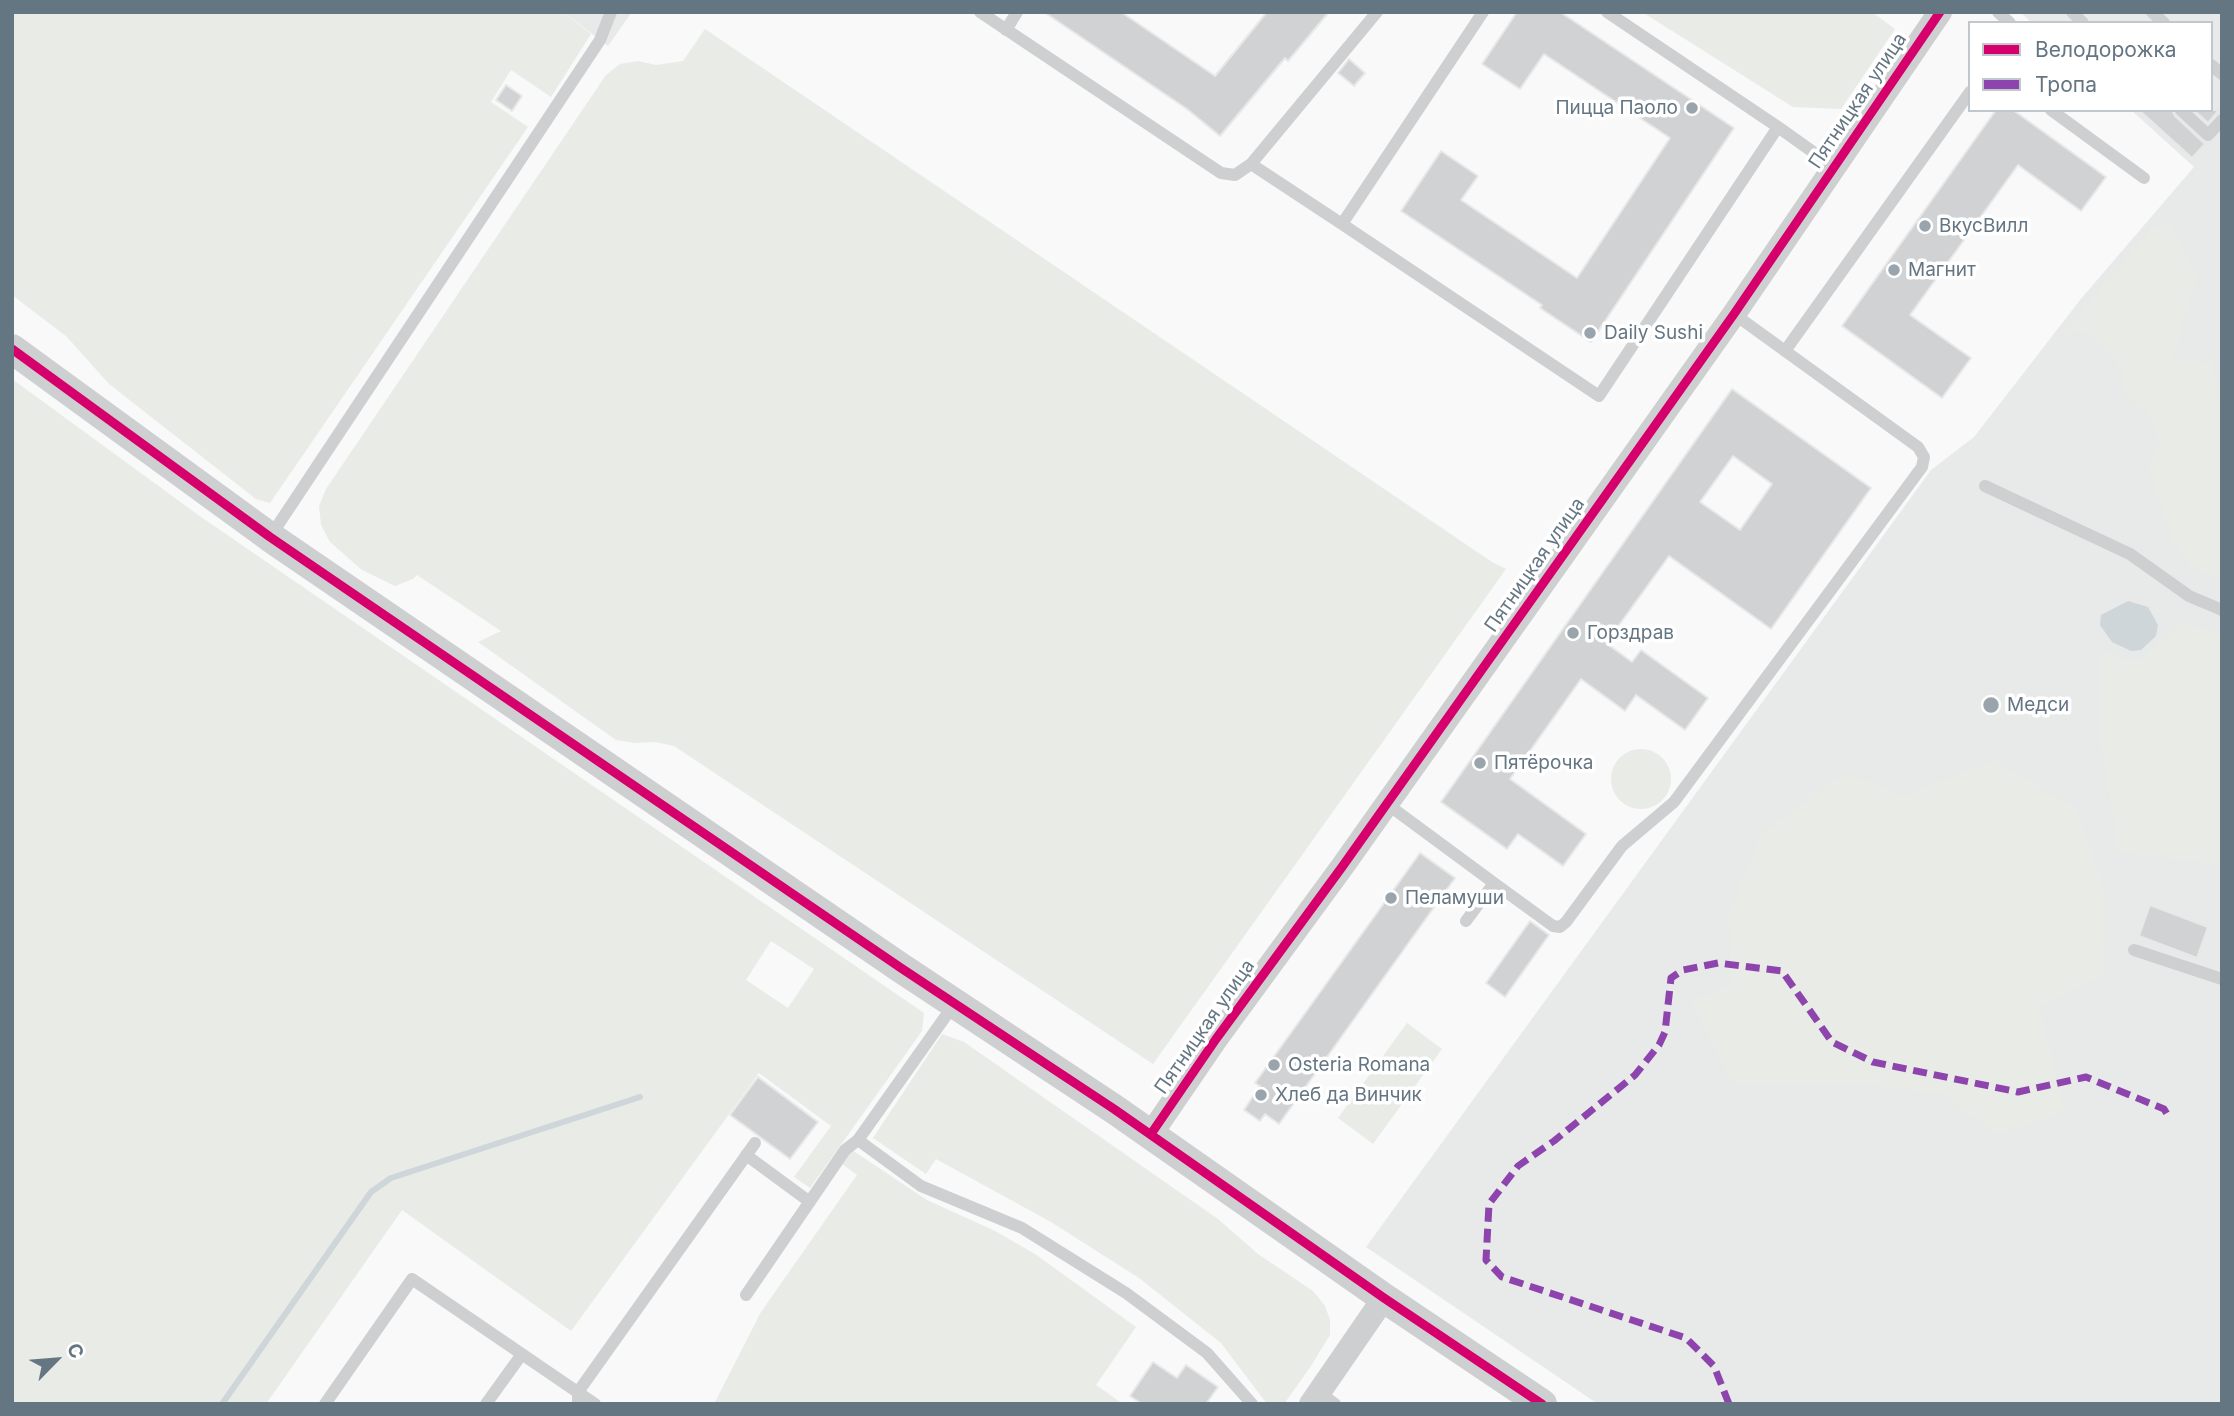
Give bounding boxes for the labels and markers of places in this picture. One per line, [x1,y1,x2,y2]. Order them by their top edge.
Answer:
place label: Пицца Паоло [1555,97,1678,119]
marker: Пицца Паоло [1684,100,1700,116]
place label: ВкусВилл [1939,215,2028,237]
marker: ВкусВилл [1917,218,1933,234]
place label: Магнит [1908,259,1976,281]
marker: Магнит [1886,262,1902,278]
place label: Daily Sushi [1604,322,1703,344]
marker: Daily Sushi [1582,325,1598,341]
place label: Горздрав [1587,622,1674,644]
marker: Горздрав [1565,625,1581,641]
place label: Медси [2007,694,2069,716]
marker: Медси [1981,695,2001,715]
place label: Пятёрочка [1494,752,1593,774]
marker: Пятёрочка [1472,755,1488,771]
place label: Пеламуши [1405,887,1504,909]
marker: Пеламуши [1383,890,1399,906]
place label: Osteria Romana [1288,1054,1430,1076]
marker: Osteria Romana [1266,1057,1282,1073]
place label: Хлеб да Винчик [1275,1084,1422,1106]
marker: Хлеб да Винчик [1253,1087,1269,1103]

